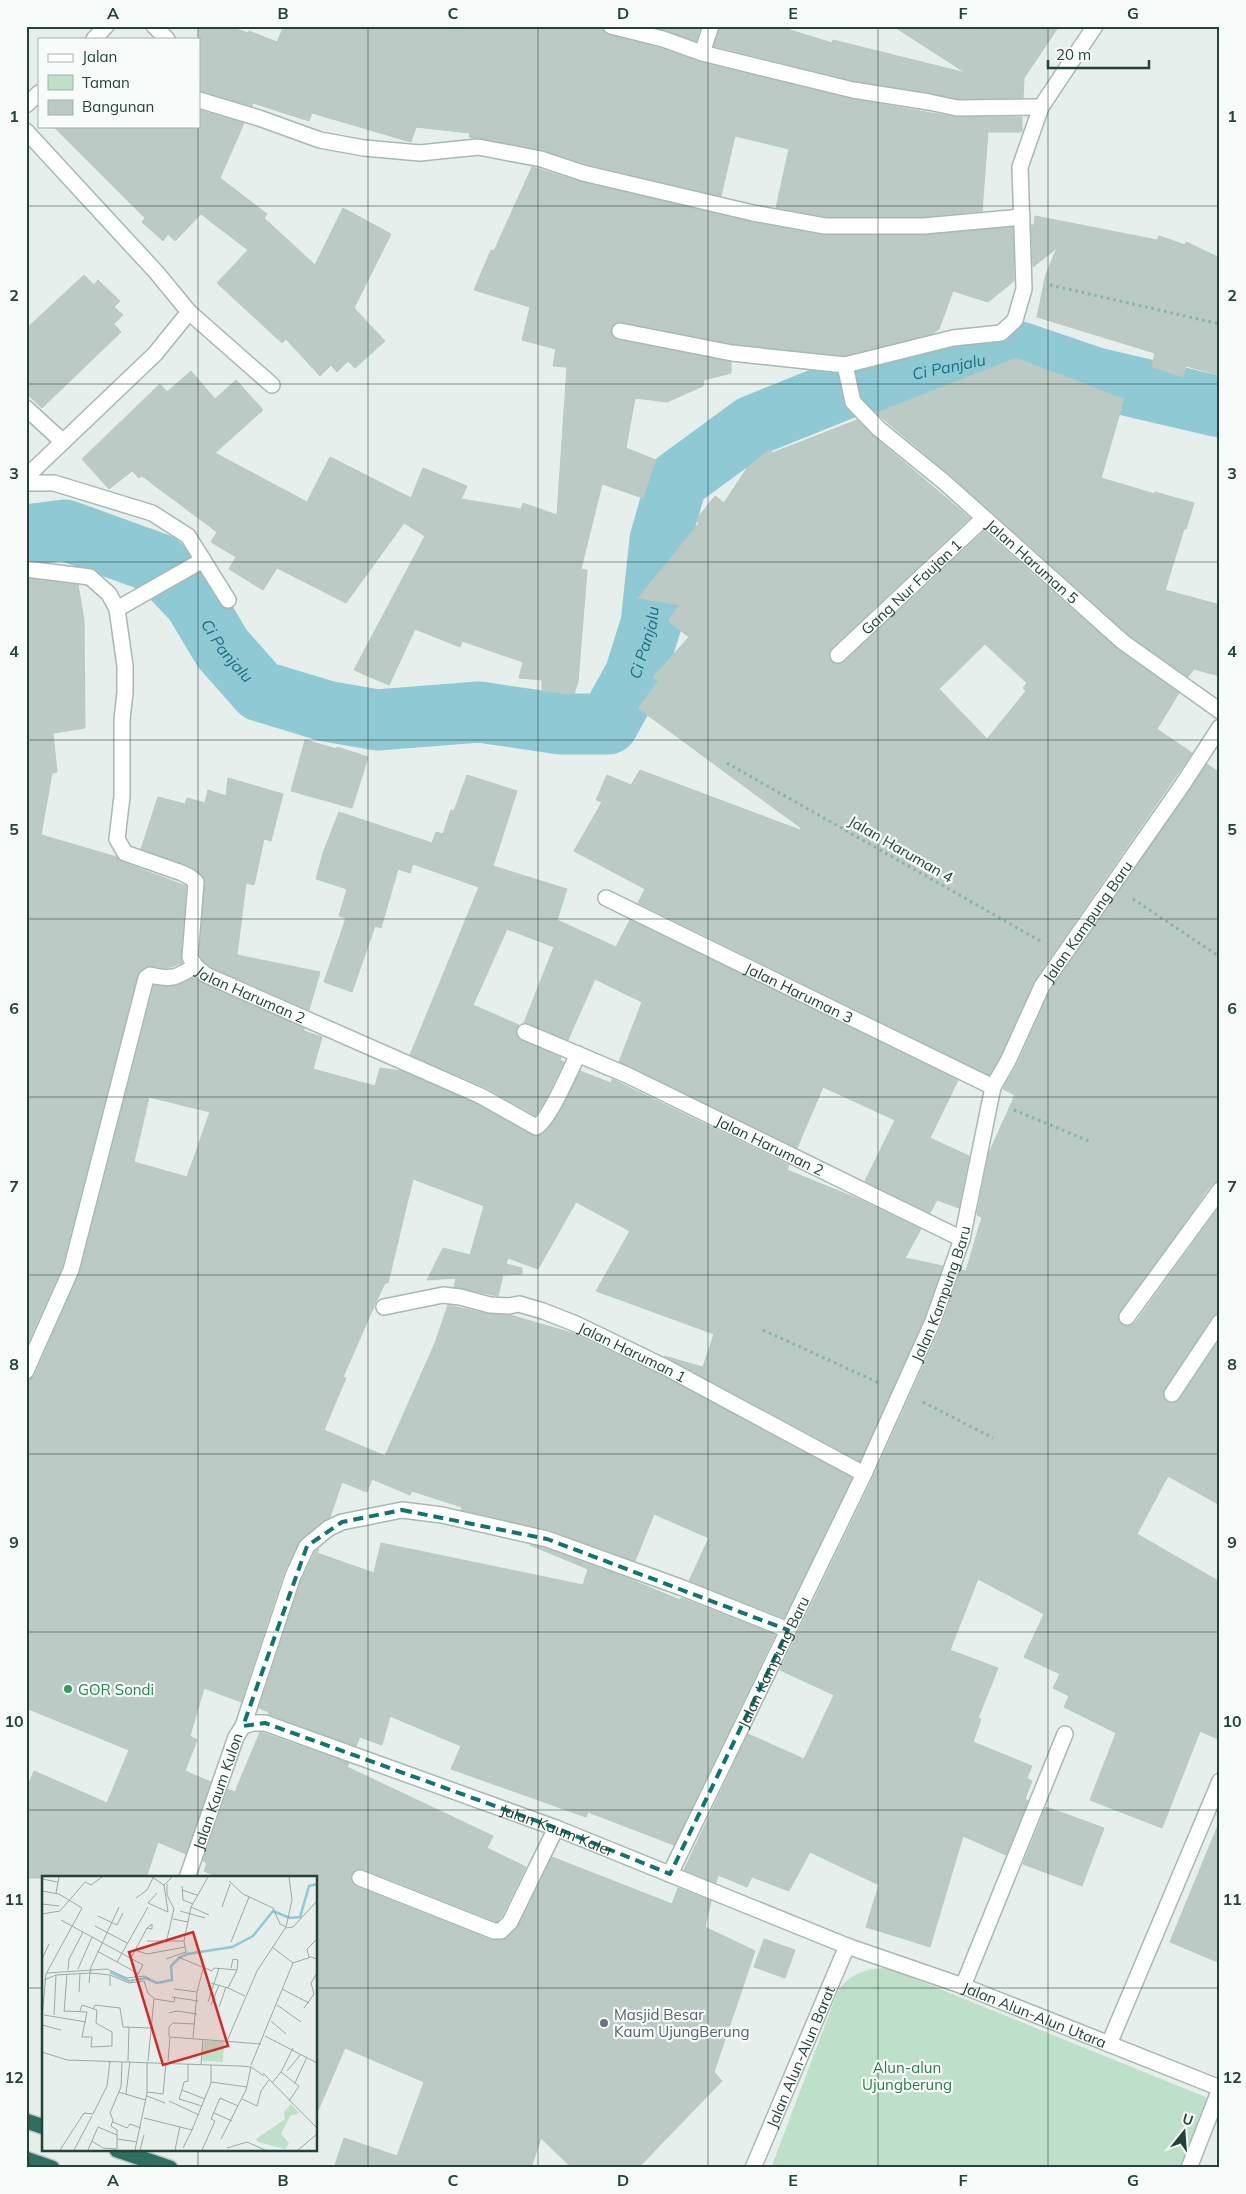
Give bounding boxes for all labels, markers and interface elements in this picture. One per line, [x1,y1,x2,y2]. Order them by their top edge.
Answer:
text: A [107,3,119,23]
text: B [277,3,289,23]
text: C [448,3,459,23]
text: D [617,3,629,23]
text: E [788,3,798,23]
text: F [958,3,968,23]
text: G [1127,3,1139,23]
legend [38,38,200,128]
scale bar [1048,38,1150,70]
text: 20 m [1056,45,1091,64]
text: Jalan [82,47,117,66]
text: Taman [82,73,130,92]
text: Bangunan [82,97,154,116]
text: 1 [9,106,19,126]
text: 1 [1227,106,1237,126]
text: 2 [9,285,19,305]
text: 2 [1227,285,1237,305]
water label: Ci Panjalu [910,349,987,384]
text: 3 [9,463,19,483]
text: 3 [1227,463,1237,483]
street label: Jalan Haruman 5 [982,515,1083,607]
street label: Gang Nur Faujan 1 [857,535,965,638]
water label: Ci Panjalu [624,605,663,681]
water label: Ci Panjalu [197,615,258,686]
text: 4 [9,641,19,661]
text: 4 [1227,641,1237,661]
street label: Jalan Haruman 4 [845,811,957,887]
text: 5 [9,819,19,839]
text: 5 [1227,819,1237,839]
street label: Jalan Kampung Baru [1038,857,1136,985]
street label: Jalan Haruman 3 [742,958,856,1027]
street label: Jalan Haruman 2 [192,961,309,1027]
text: 6 [9,998,19,1018]
text: 6 [1227,998,1237,1018]
street label: Jalan Haruman 2 [713,1111,827,1179]
text: 7 [9,1176,19,1196]
text: 7 [1227,1176,1237,1196]
street label: Jalan Kampung Baru [907,1224,974,1364]
street label: Jalan Haruman 1 [575,1317,690,1386]
text: 8 [9,1354,19,1374]
text: 8 [1227,1354,1237,1374]
text: 9 [9,1532,19,1552]
text: 9 [1227,1532,1237,1552]
street label: Jalan Kampung Baru [733,1593,813,1730]
place label: GOR Sondi [78,1680,154,1699]
marker: GOR Sondi [62,1683,74,1695]
text: 10 [4,1711,24,1731]
text: 10 [1222,1711,1242,1731]
street label: Jalan Kaum Kulon [188,1730,246,1852]
street label: Jalan Kaum Kaler [498,1799,617,1860]
inset map [42,1876,318,2152]
text: 11 [4,1889,24,1909]
text: 11 [1222,1889,1242,1909]
street label: Jalan Alun-Alun Utara [960,1977,1109,2052]
street label: Jalan Alun-Alun Barat [762,1983,839,2130]
place label: Masjid Besar Kaum UjungBerung [614,2005,750,2041]
marker: Masjid Besar Kaum UjungBerung [598,2017,610,2029]
park label: Alun-alun Ujungberung [862,2058,952,2094]
text: 12 [4,2067,24,2087]
text: 12 [1222,2067,1242,2087]
north arrow [1158,2106,1208,2156]
text: U [1180,2109,1195,2130]
text: A [107,2170,119,2190]
text: B [277,2170,289,2190]
text: C [448,2170,459,2190]
text: D [617,2170,629,2190]
text: E [788,2170,798,2190]
text: F [958,2170,968,2190]
text: G [1127,2170,1139,2190]

